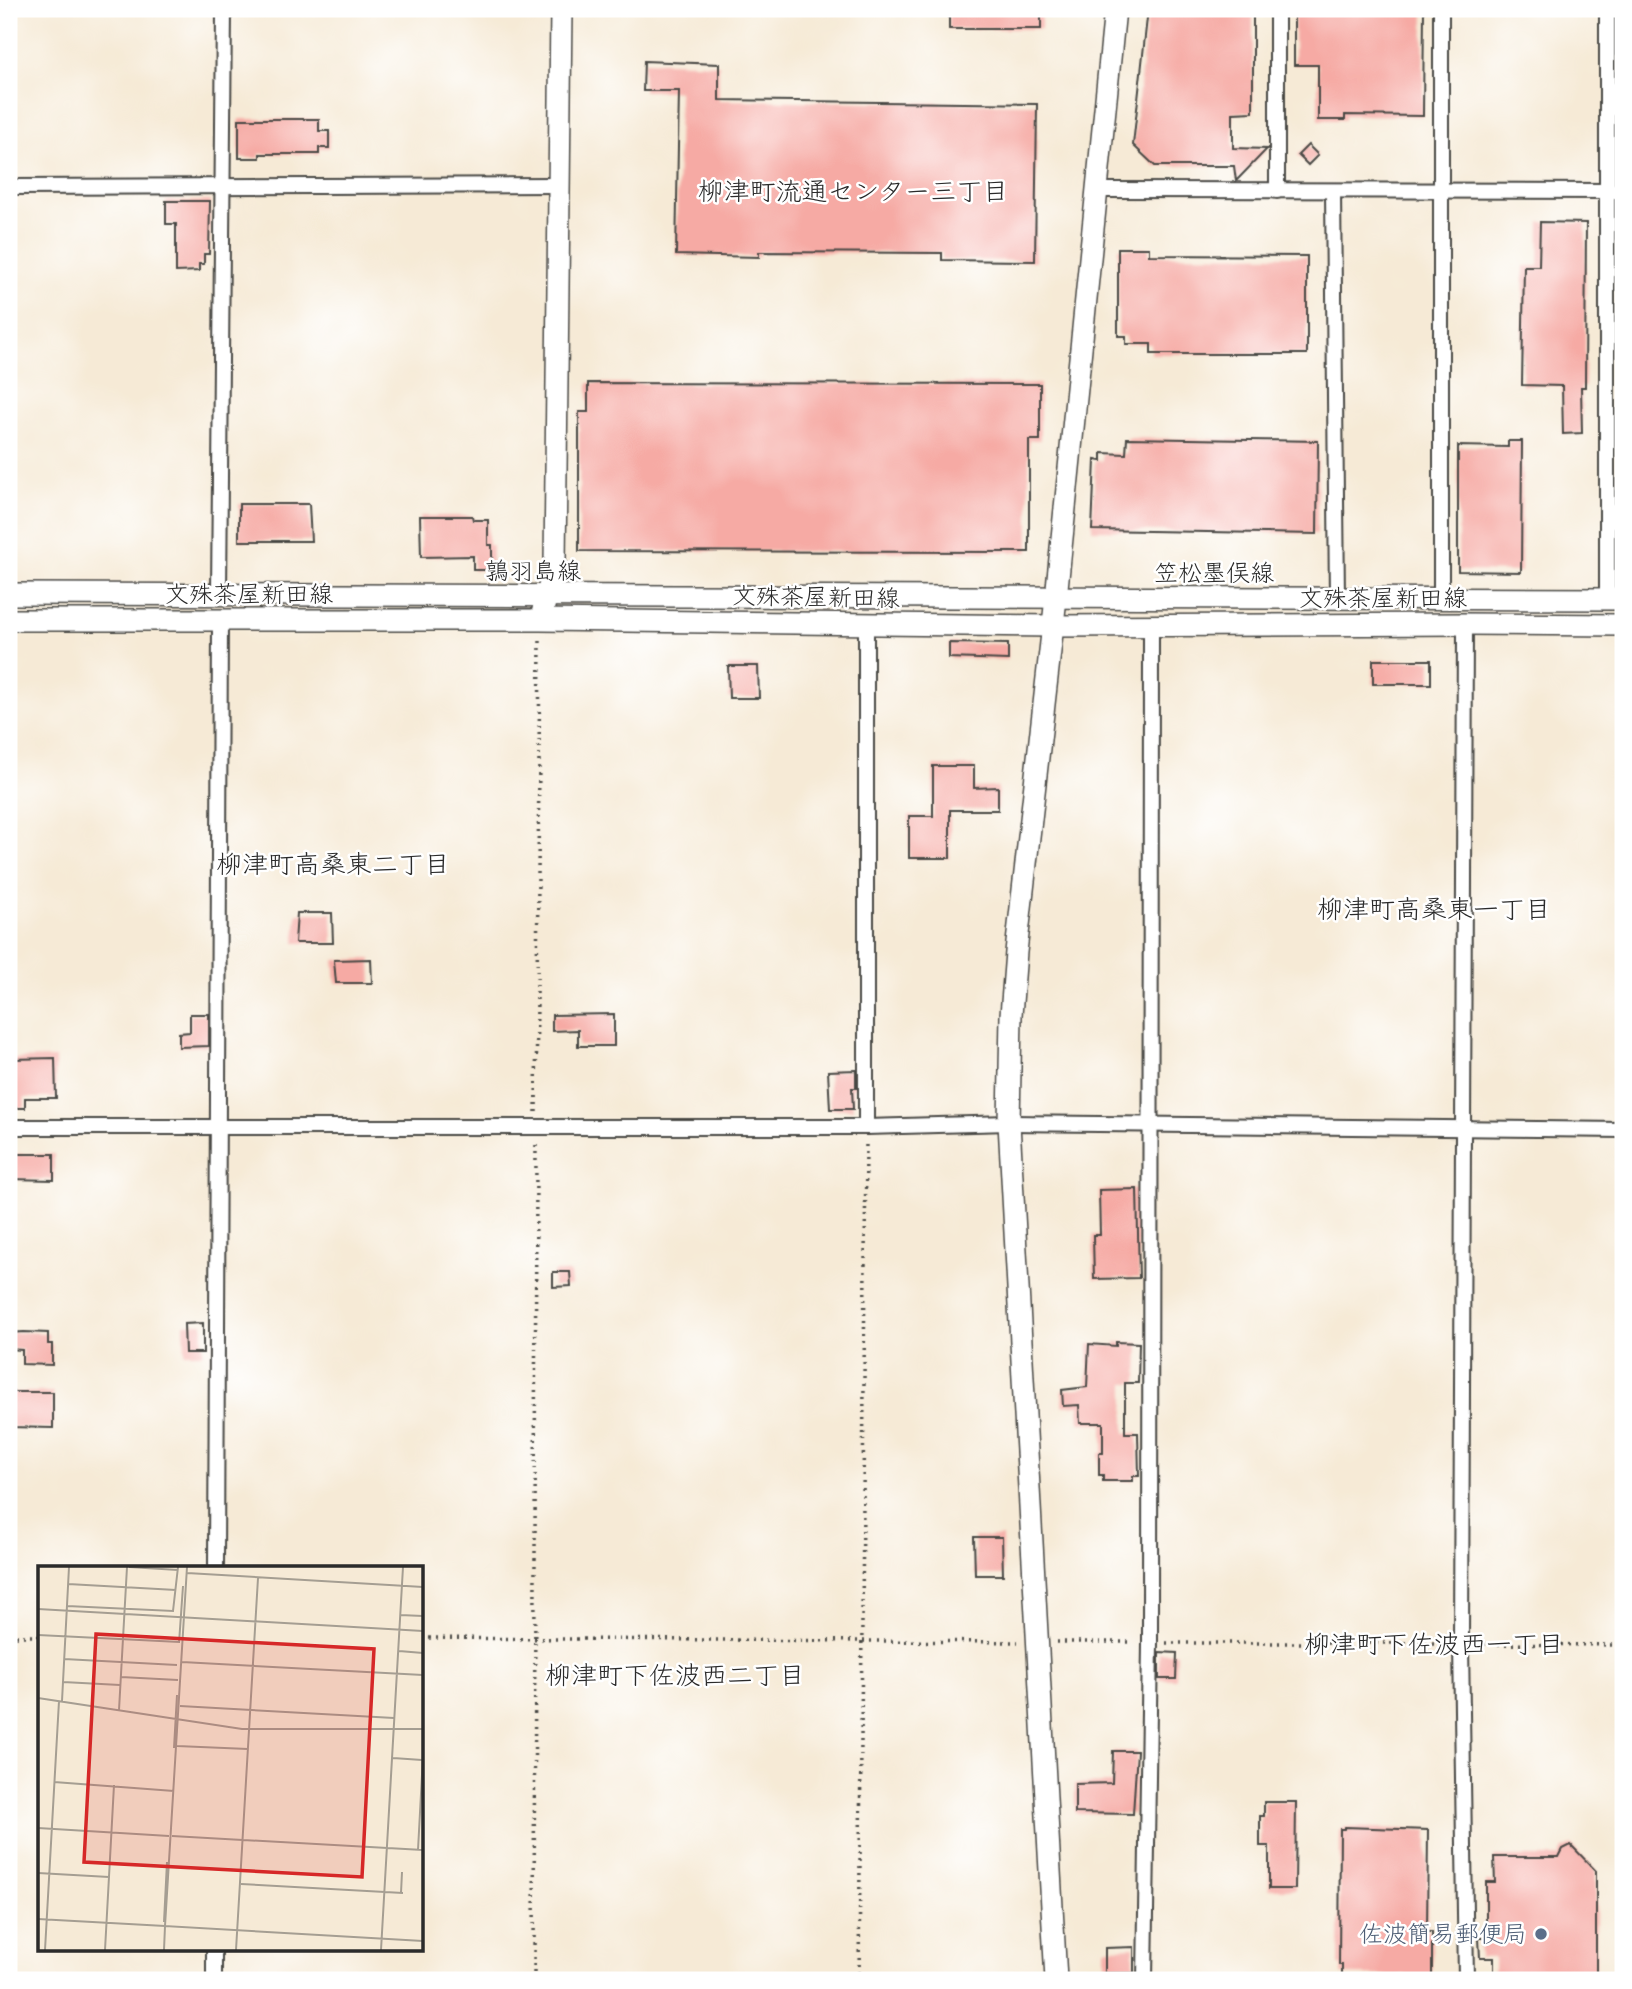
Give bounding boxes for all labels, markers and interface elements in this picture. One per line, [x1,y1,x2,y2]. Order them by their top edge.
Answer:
district label: 柳津町流通センター三丁目 [698,176,1008,210]
street label: 鶉羽島線 [485,557,581,588]
street label: 笠松墨俣線 [1154,559,1274,590]
street label: 文殊茶屋新田線 [165,580,333,611]
street label: 文殊茶屋新田線 [732,582,900,615]
street label: 文殊茶屋新田線 [1299,584,1467,615]
district label: 柳津町高桑東二丁目 [216,849,450,883]
district label: 柳津町高桑東一丁目 [1317,894,1551,928]
inset map [38,1566,424,1951]
district label: 柳津町下佐波西一丁目 [1304,1629,1564,1663]
district label: 柳津町下佐波西二丁目 [545,1660,805,1694]
place label: 佐波簡易郵便局 [1359,1920,1527,1951]
marker: 佐波簡易郵便局 [1533,1926,1549,1942]

